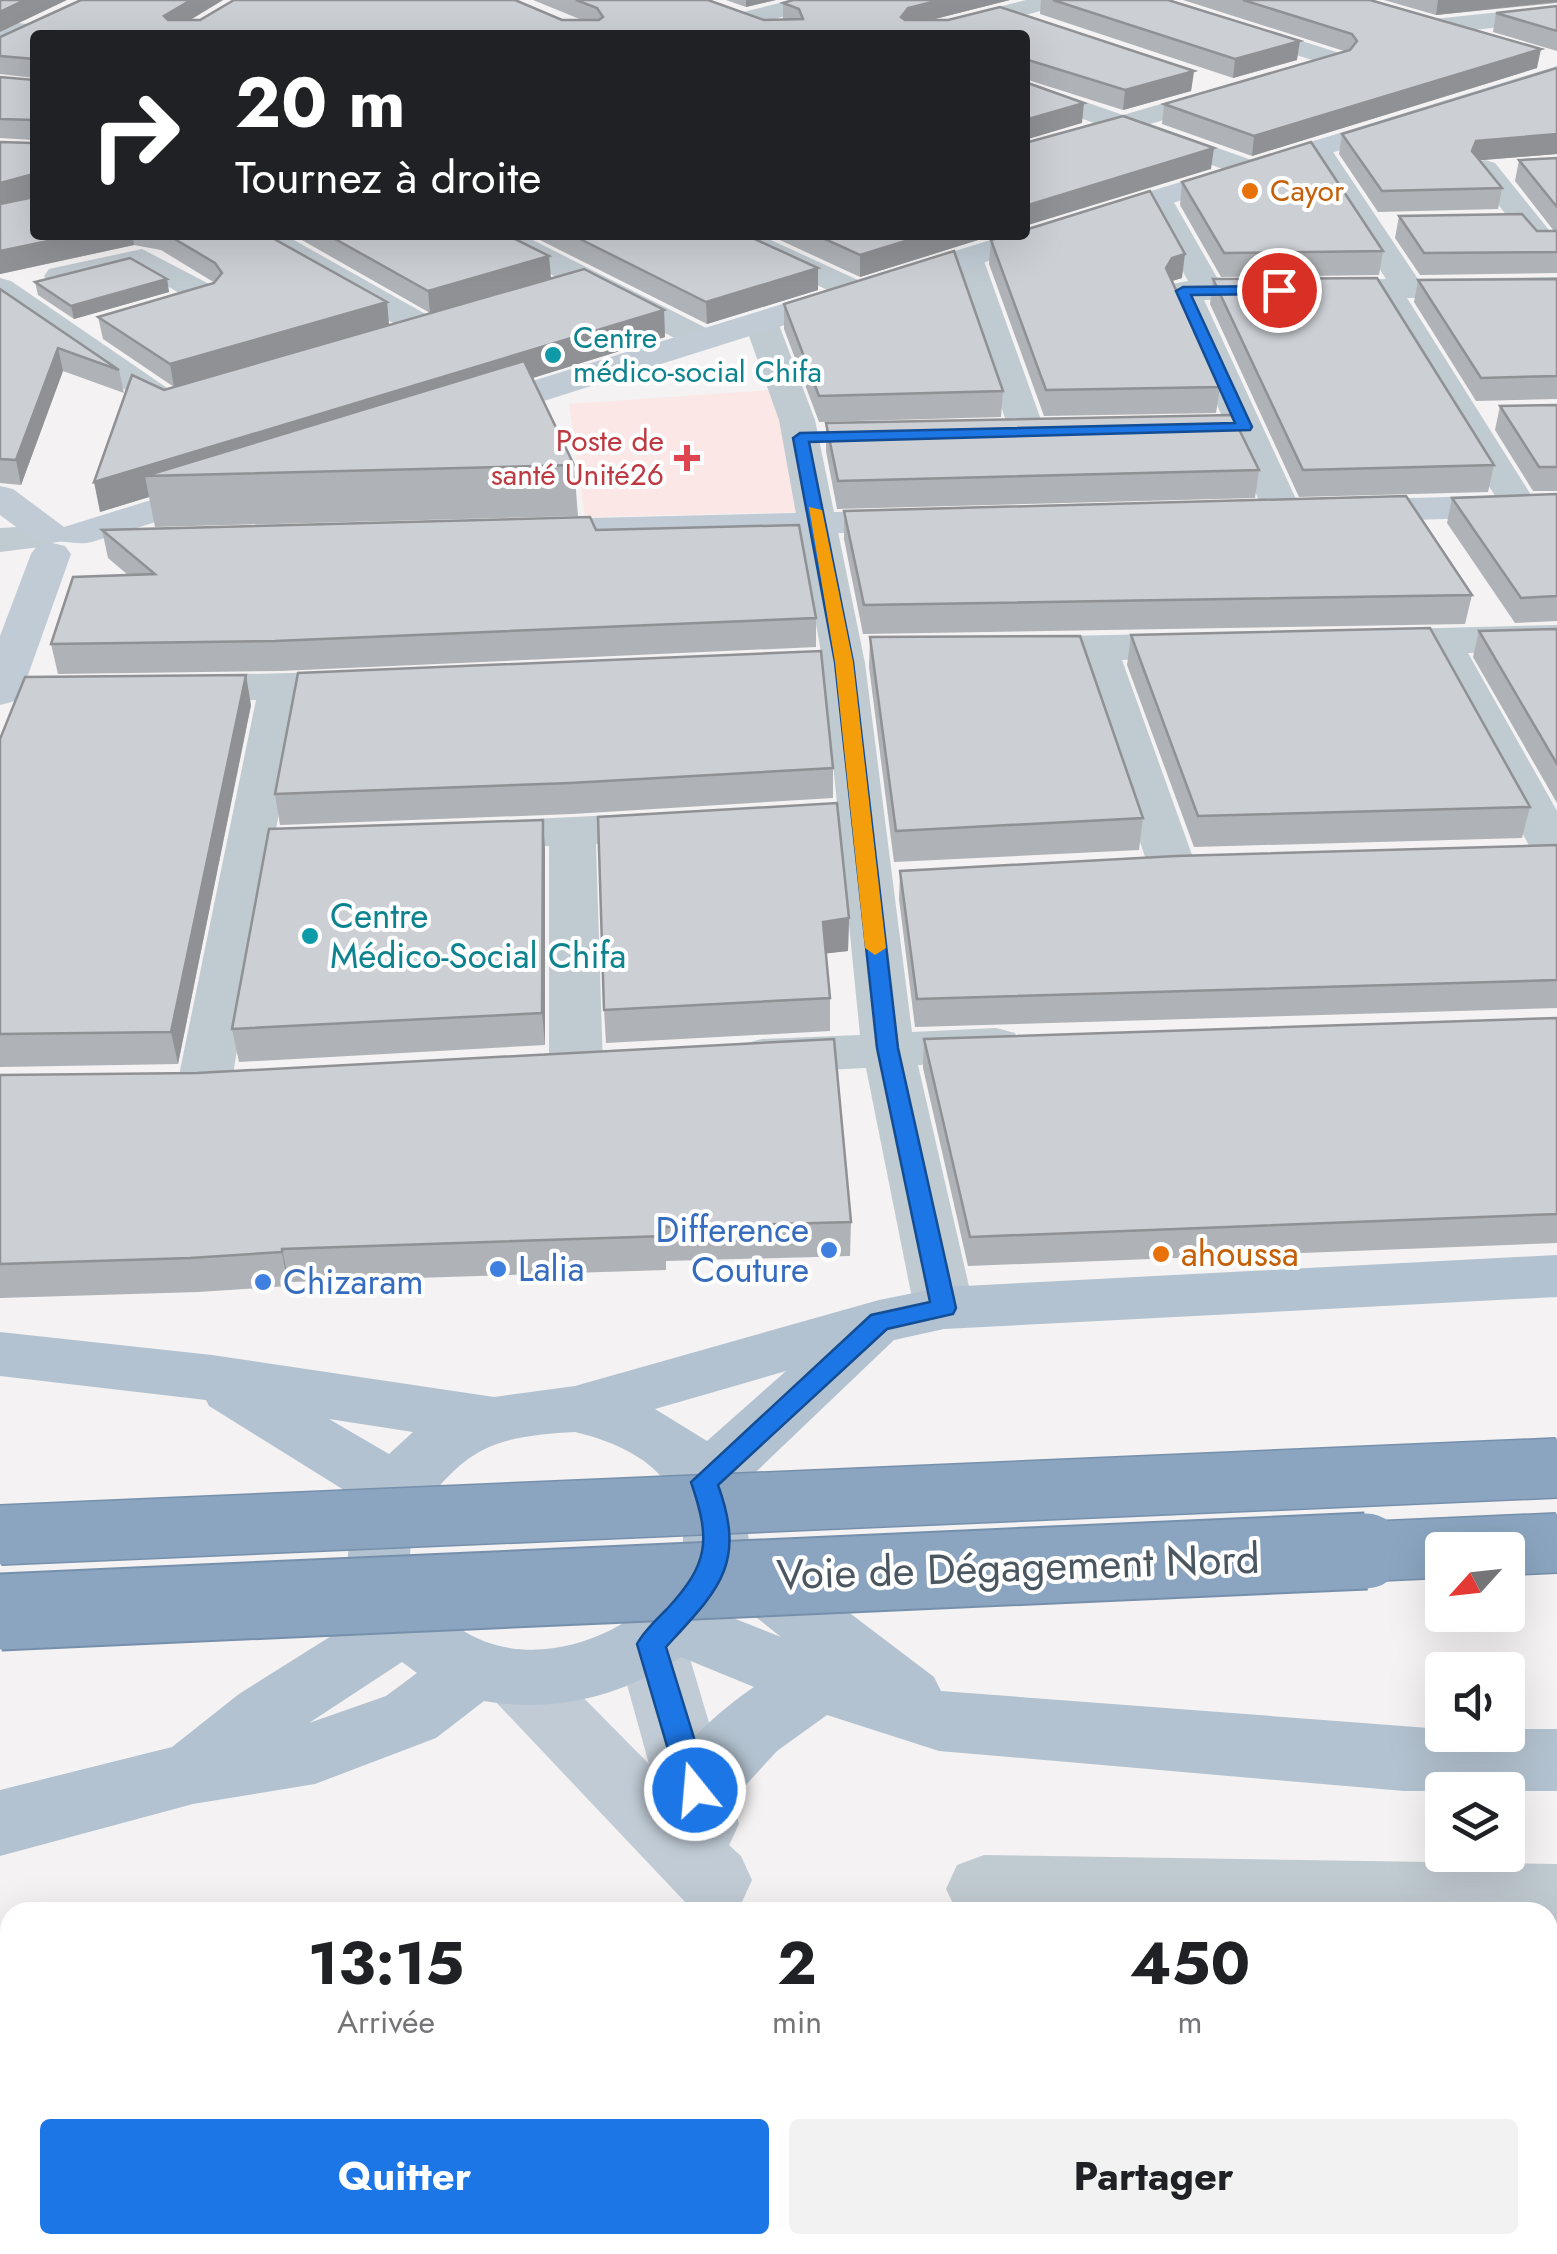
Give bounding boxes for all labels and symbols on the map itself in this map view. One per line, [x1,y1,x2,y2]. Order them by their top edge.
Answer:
place label: Cayor [1270,169,1345,212]
marker: Cayor [1239,180,1261,202]
pin [1237,248,1322,333]
place label: Centre médico-social Chifa [573,316,822,393]
marker: Centre médico-social Chifa [542,344,564,366]
place label: Poste de santé Unité26 [491,419,664,496]
marker: Poste de santé Unité26 [674,445,700,471]
place label: Centre Médico-Social Chifa [330,891,626,981]
marker: Centre Médico-Social Chifa [299,925,321,947]
place label: Difference Couture [655,1205,809,1295]
place label: ahoussa [1181,1229,1299,1279]
marker: Difference Couture [818,1239,840,1261]
marker: ahoussa [1150,1243,1172,1265]
place label: Lalia [518,1244,585,1294]
place label: Chizaram [283,1257,424,1307]
marker: Lalia [487,1258,509,1280]
marker: Chizaram [252,1271,274,1293]
street label: Voie de Dégagement Nord [775,1528,1261,1605]
north arrow [1425,1532,1525,1632]
position arrow [643,1738,747,1842]

